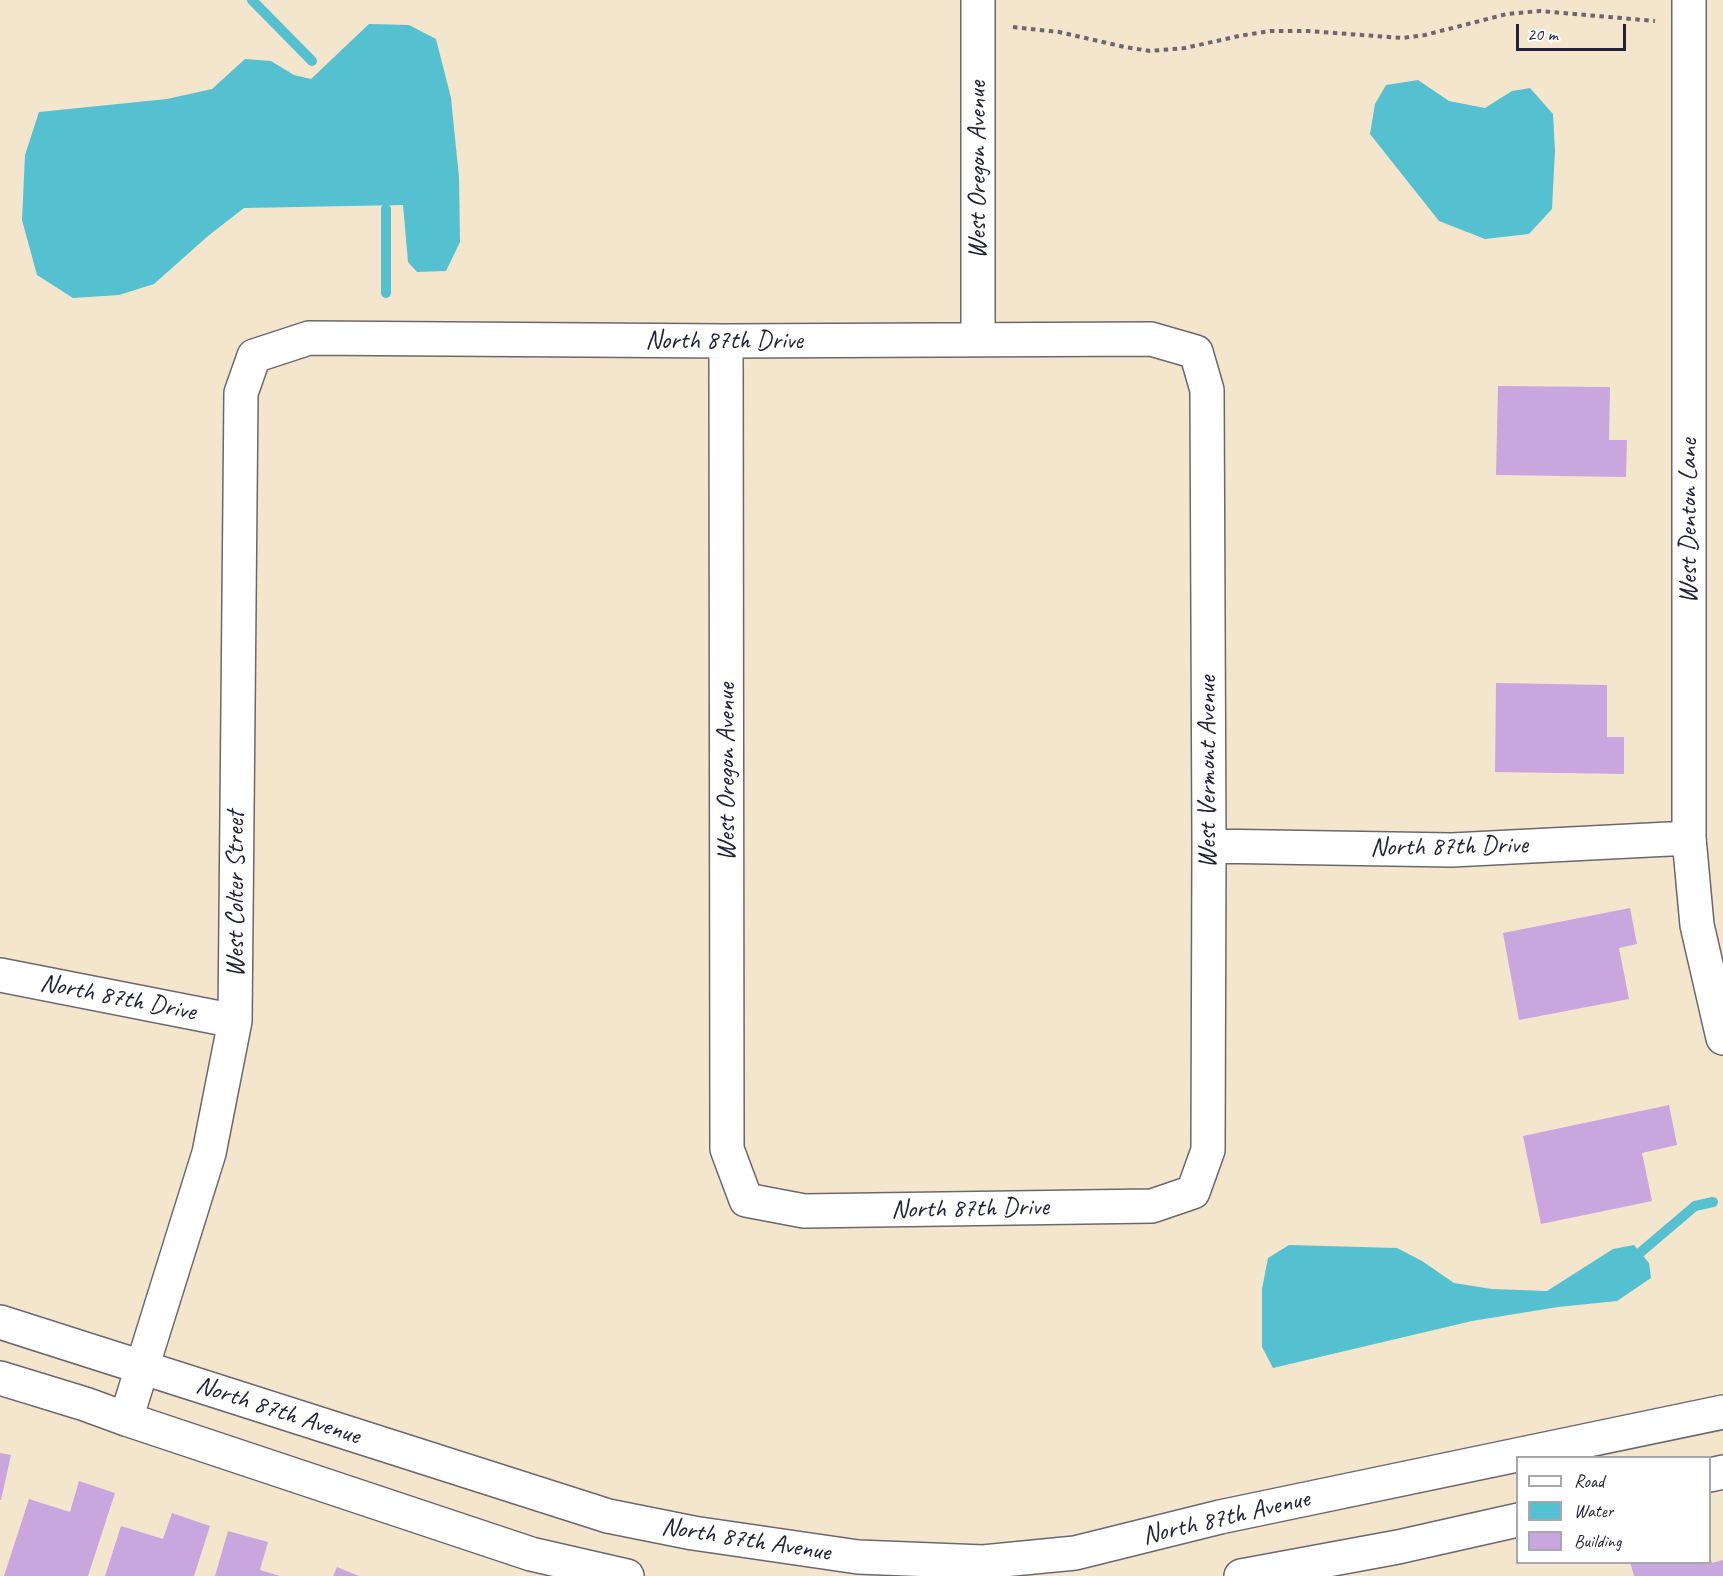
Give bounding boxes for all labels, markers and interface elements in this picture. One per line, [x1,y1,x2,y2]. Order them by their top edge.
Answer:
scale bar [1519,12,1628,50]
text: 20 m [1527,23,1558,45]
street label: West Oregon Avenue [962,81,994,259]
street label: North 87th Drive [645,325,803,357]
street label: West Denton Lane [1673,439,1705,603]
street label: West Vermont Avenue [1192,676,1224,868]
street label: West Oregon Avenue [711,683,743,861]
street label: West Colter Street [220,811,252,977]
street label: North 87th Drive [1370,830,1528,864]
street label: North 87th Drive [38,968,198,1028]
street label: North 87th Drive [891,1192,1049,1226]
street label: North 87th Avenue [192,1370,364,1452]
legend [1516,1456,1711,1564]
text: Road [1574,1470,1604,1492]
street label: North 87th Avenue [1139,1484,1313,1552]
text: Water [1574,1500,1613,1522]
street label: North 87th Avenue [659,1511,833,1569]
text: Building [1574,1530,1621,1552]

